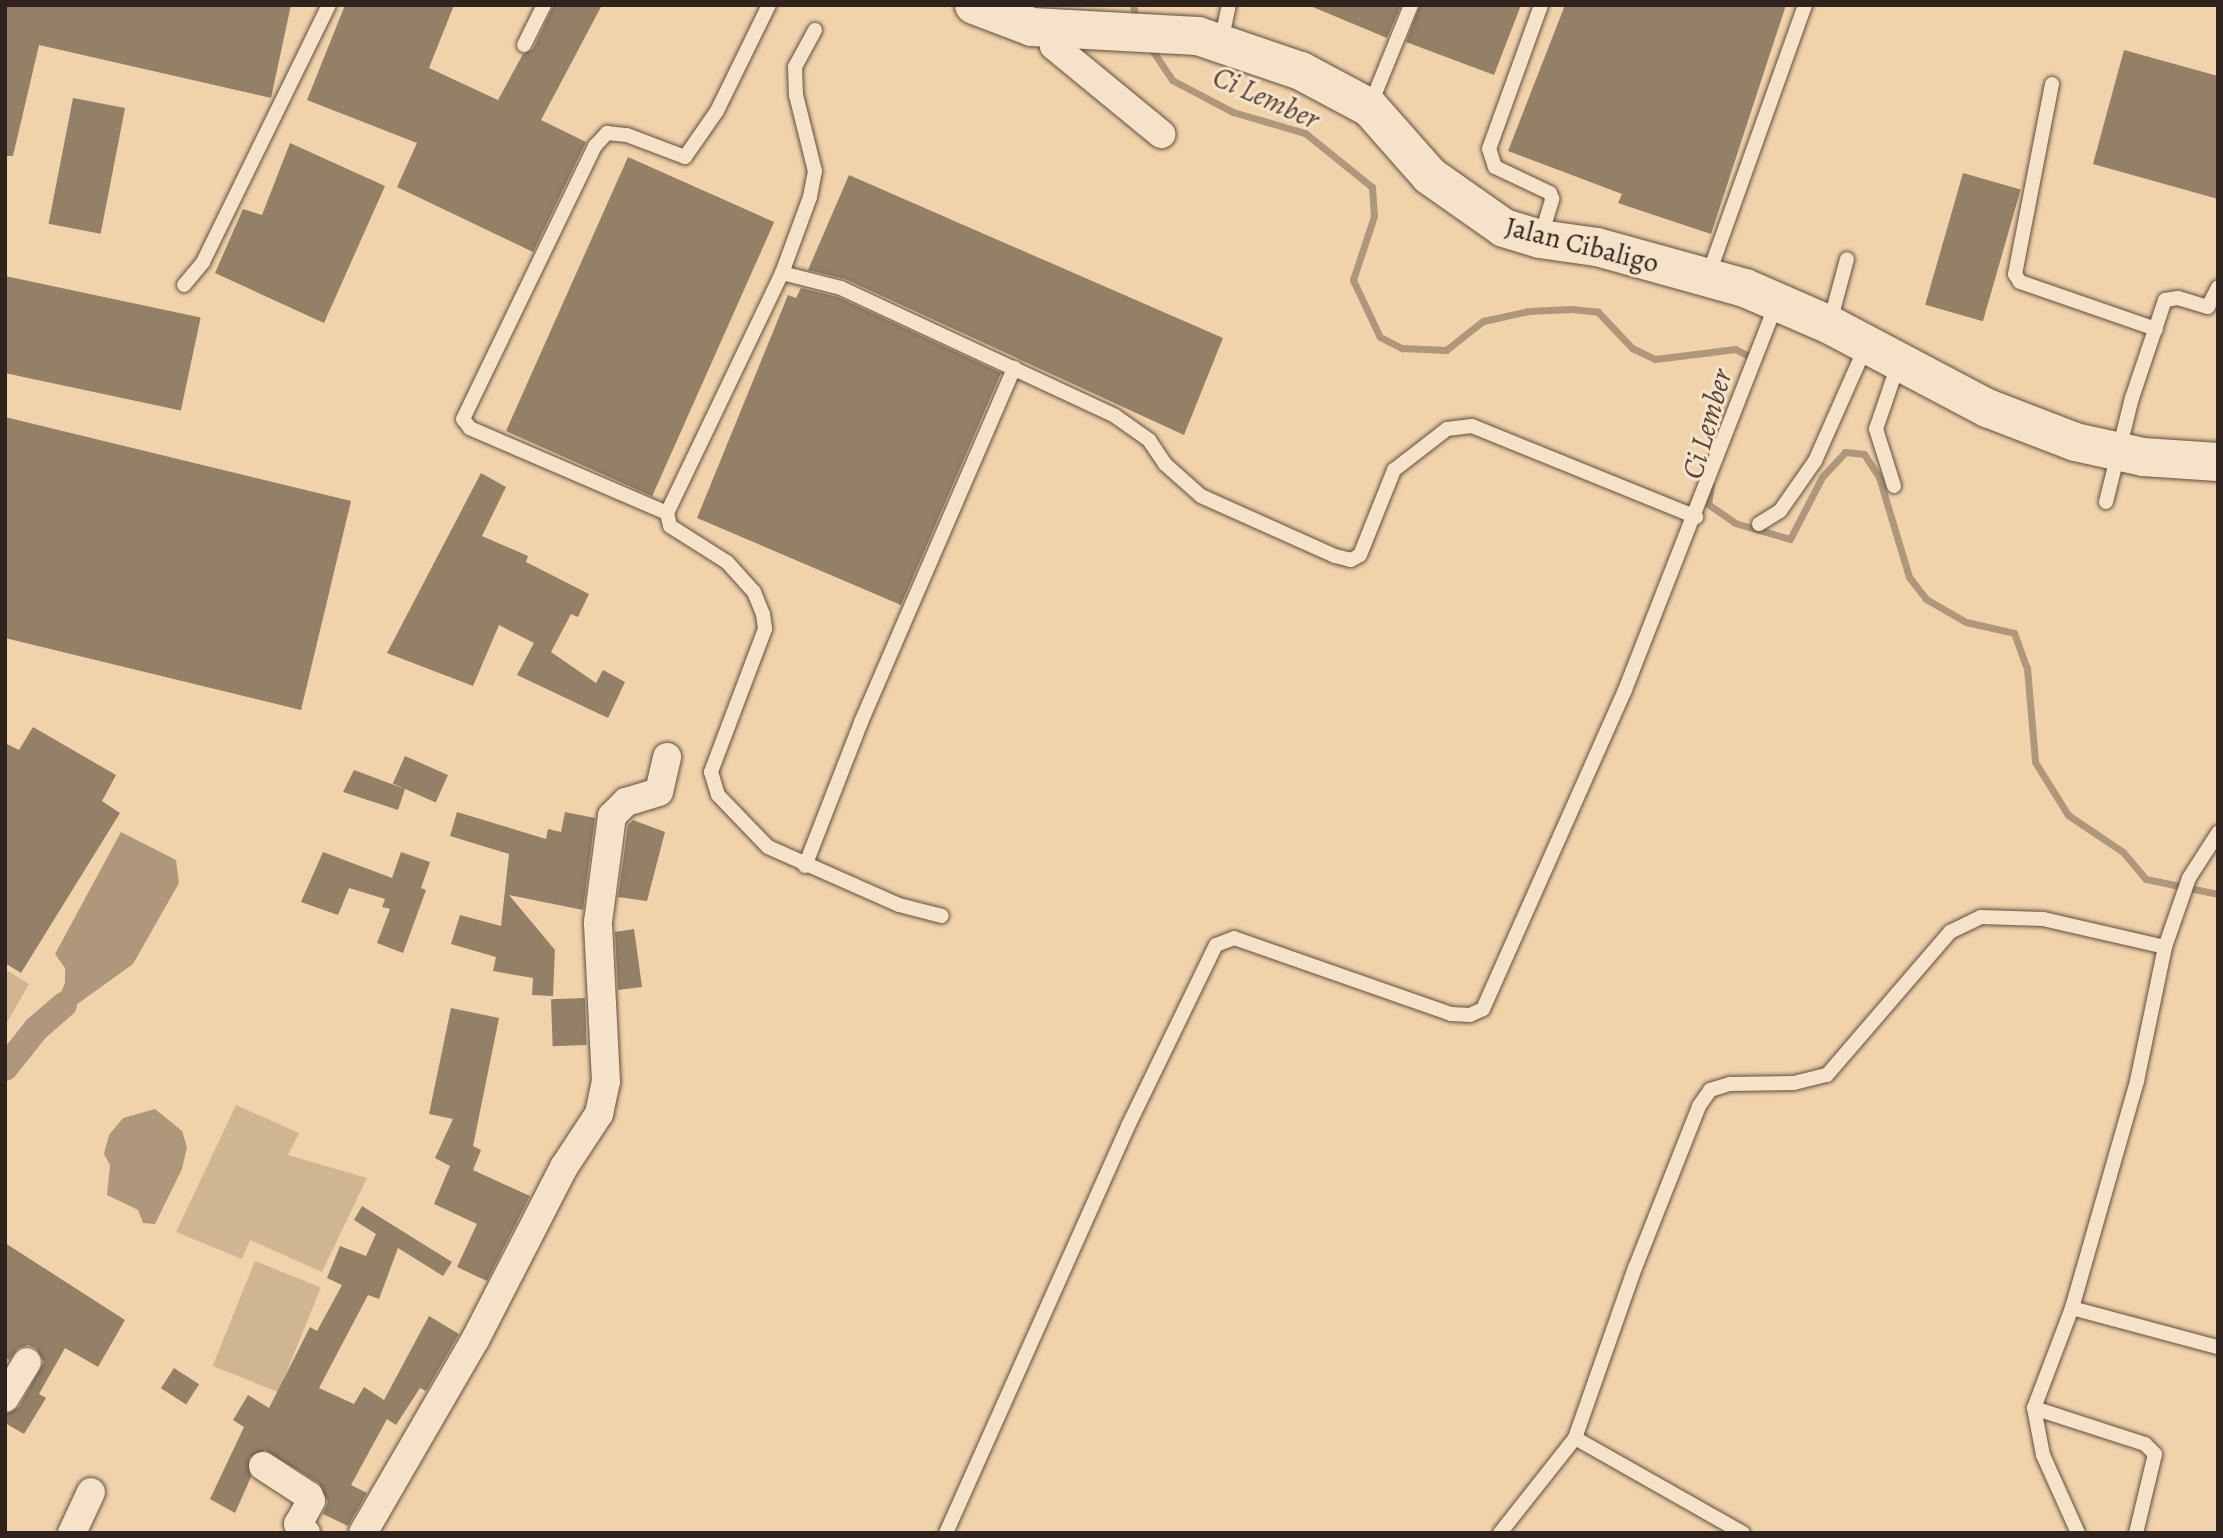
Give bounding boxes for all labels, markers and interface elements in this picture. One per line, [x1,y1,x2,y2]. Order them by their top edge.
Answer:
water label: Ci Lember [1207,59,1325,137]
street label: Jalan Cibaligo [1502,210,1662,280]
water label: Ci Lember [1674,365,1740,483]

